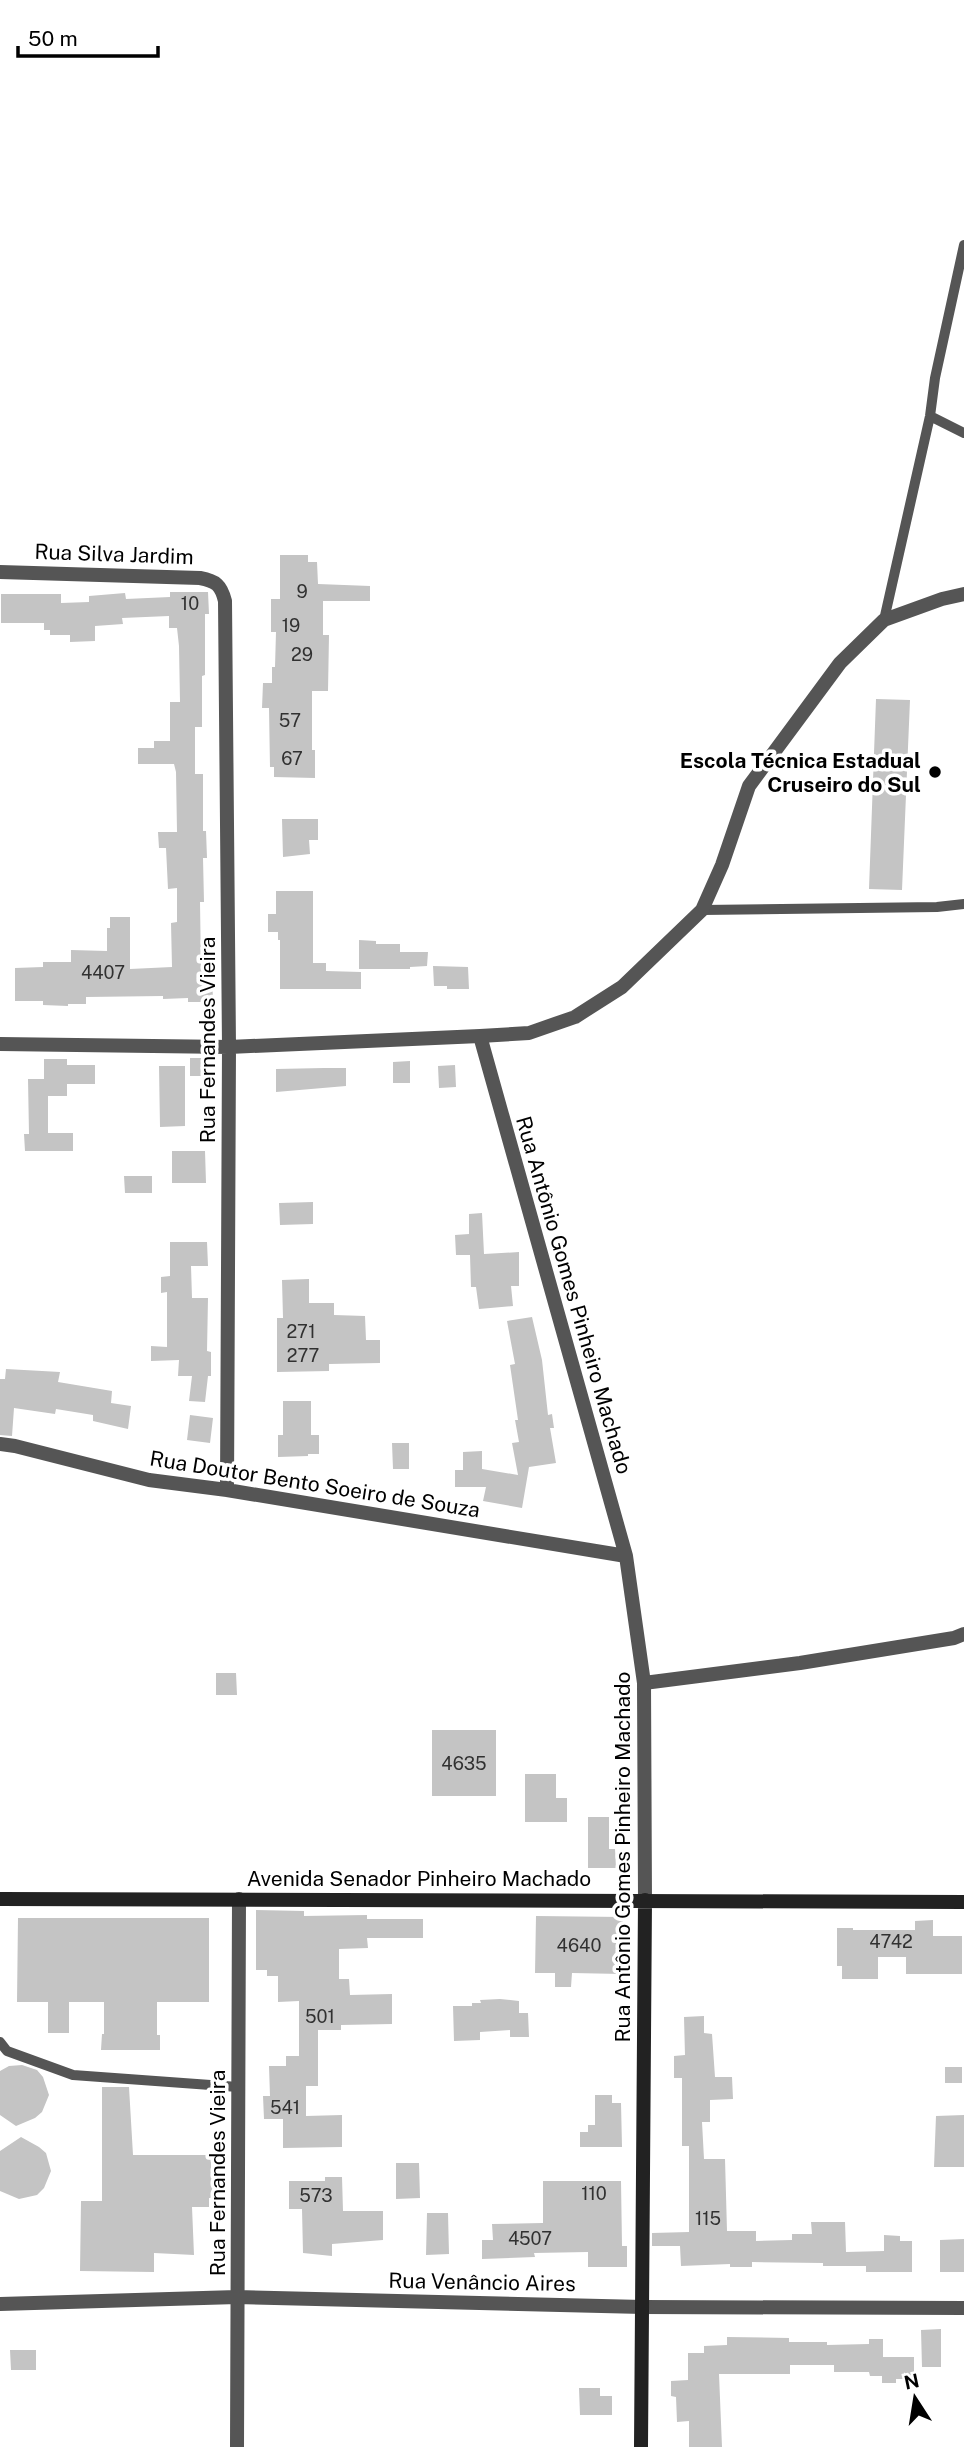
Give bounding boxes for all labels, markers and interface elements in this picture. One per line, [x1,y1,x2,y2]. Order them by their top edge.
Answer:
scale bar [18,14,158,58]
text: 50 m [28,26,78,51]
street label: Rua Silva Jardim [34,539,194,569]
house number: 9 [296,581,308,602]
house number: 10 [181,593,199,614]
house number: 19 [282,615,300,636]
house number: 29 [291,644,313,665]
house number: 57 [279,710,301,731]
house number: 67 [281,748,303,769]
place label: Escola Técnica Estadual Cruseiro do Sul [680,748,921,797]
marker: Escola Técnica Estadual Cruseiro do Sul [927,764,943,780]
street label: Rua Fernandes Vieira [195,937,220,1143]
house number: 4407 [81,962,125,983]
street label: Rua Antônio Gomes Pinheiro Machado [511,1113,637,1477]
house number: 271 [286,1321,316,1342]
house number: 277 [287,1345,319,1366]
street label: Rua Doutor Bento Soeiro de Souza [148,1446,482,1522]
street label: Rua Antônio Gomes Pinheiro Machado [610,1672,635,2042]
house number: 4635 [441,1753,487,1774]
street label: Avenida Senador Pinheiro Machado [247,1866,591,1891]
house number: 4742 [869,1931,913,1952]
house number: 4640 [557,1935,601,1956]
house number: 501 [305,2006,335,2027]
street label: Rua Fernandes Vieira [205,2070,230,2276]
house number: 541 [270,2097,300,2118]
house number: 110 [581,2183,607,2204]
house number: 573 [299,2185,333,2206]
house number: 115 [695,2208,721,2229]
house number: 4507 [508,2228,552,2249]
street label: Rua Venâncio Aires [388,2268,576,2296]
north arrow [880,2363,950,2433]
text: N [902,2369,921,2394]

